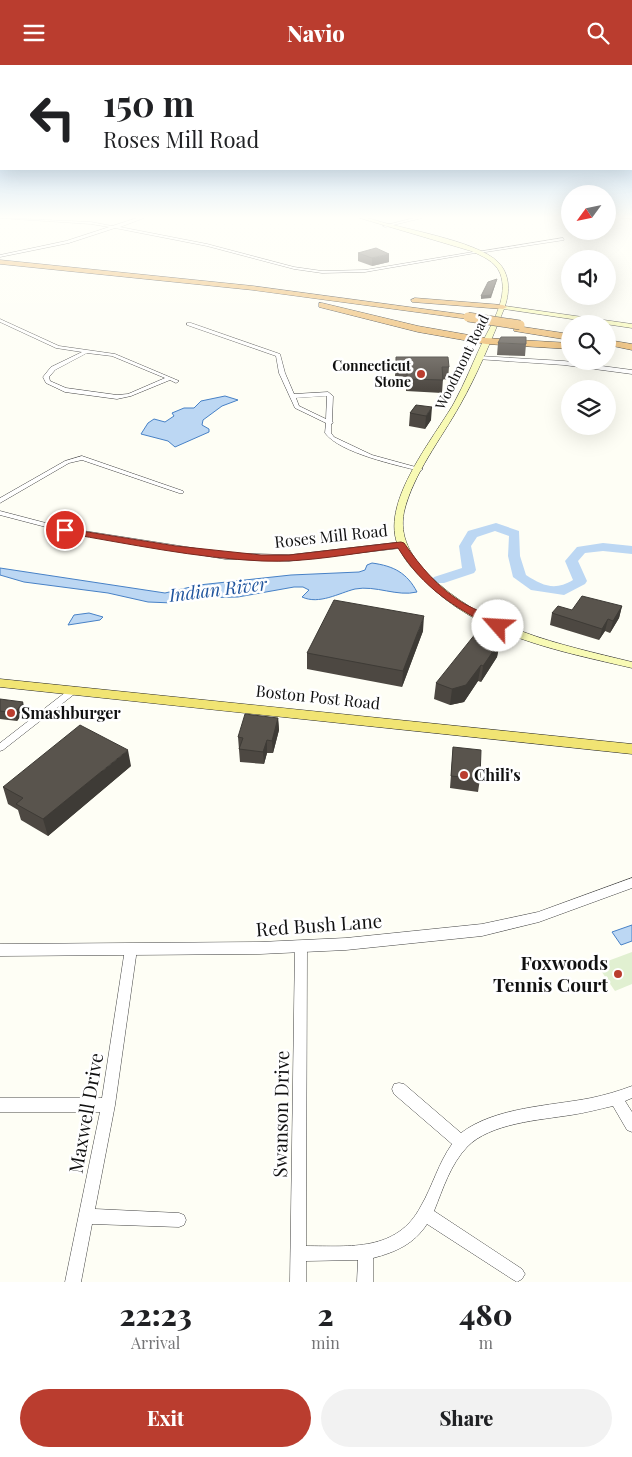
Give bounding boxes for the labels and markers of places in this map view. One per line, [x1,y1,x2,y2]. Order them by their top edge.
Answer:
place label: Connecticut Stone [332,356,411,391]
marker: Connecticut Stone [415,368,427,380]
pin [44,509,86,551]
place label: Smashburger [21,702,121,723]
marker: Smashburger [5,707,17,719]
place label: Chili's [474,764,521,785]
marker: Chili's [458,769,470,781]
place label: Foxwoods Tennis Court [493,949,608,997]
marker: Foxwoods Tennis Court [612,968,624,980]

